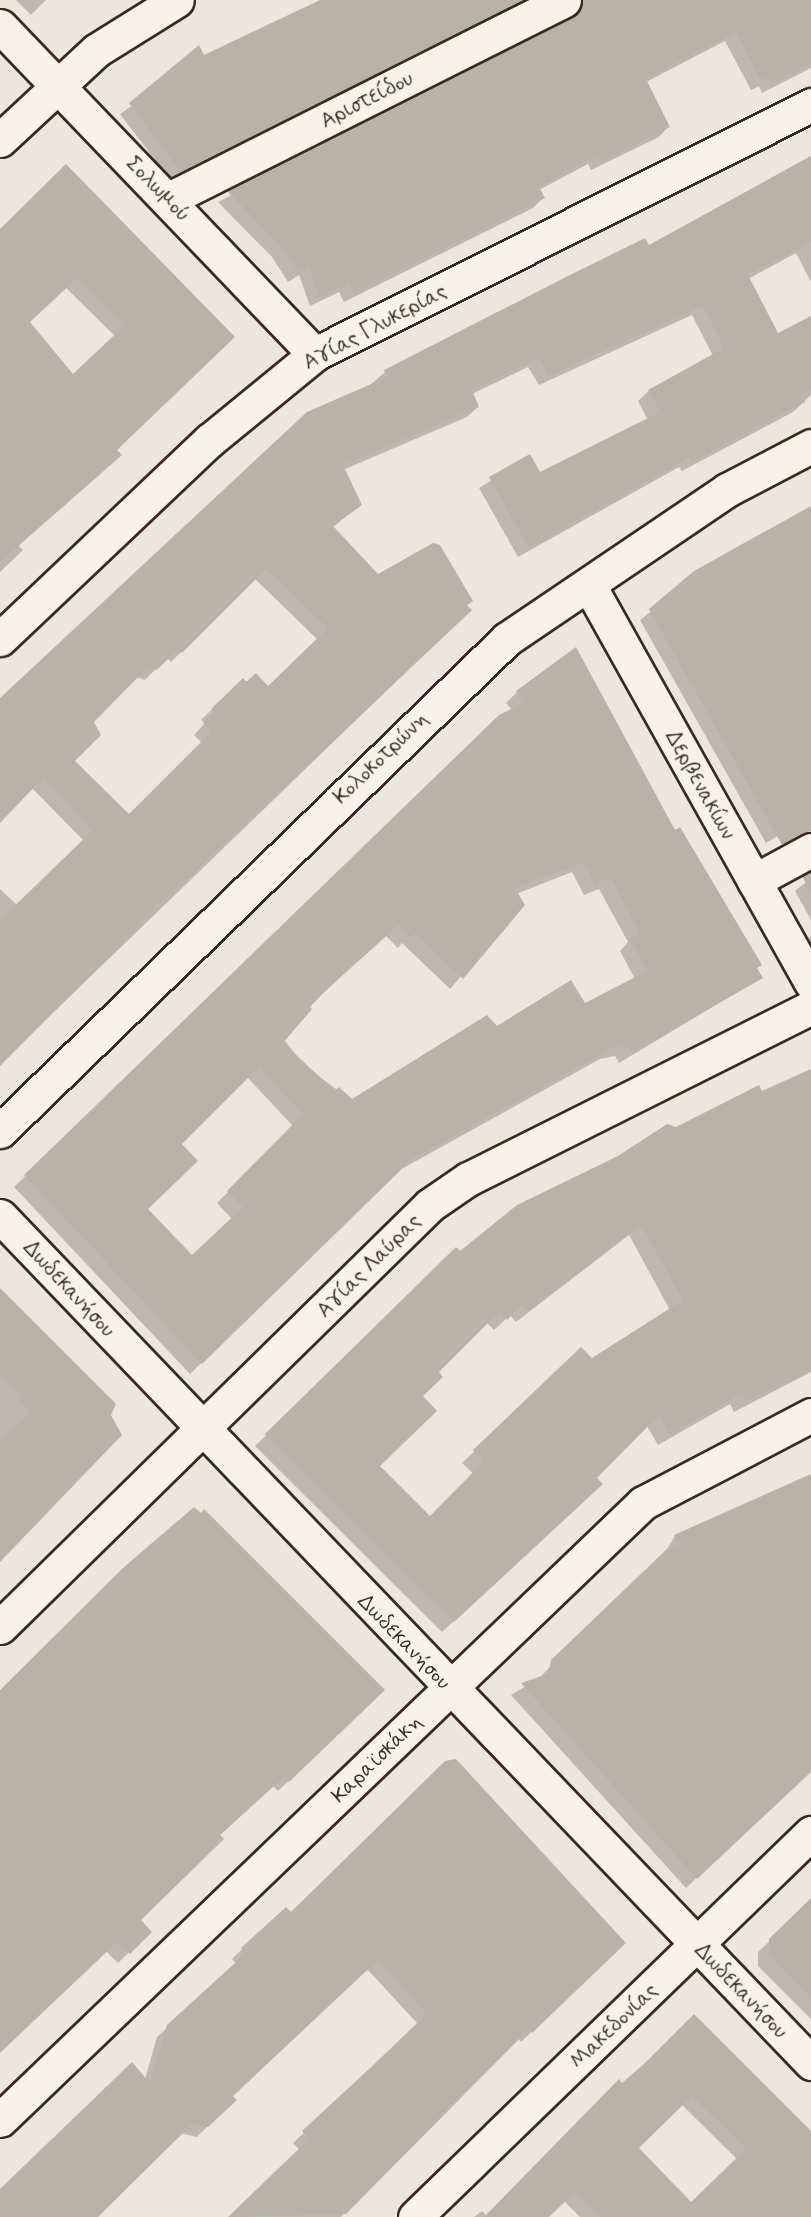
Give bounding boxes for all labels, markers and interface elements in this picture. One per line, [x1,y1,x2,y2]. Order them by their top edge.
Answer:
street label: Αριστείδου [316,66,418,134]
street label: Σολωμού [121,151,195,227]
street label: Αγίας Γλυκερίας [299,279,451,375]
street label: Κολοκοτρώνη [328,706,434,810]
street label: Δερβενακίων [660,726,740,844]
street label: Αγίας Λαύρας [312,1209,426,1323]
street label: Δωδεκανήσου [18,1235,120,1343]
street label: Δωδεκανήσου [352,1589,456,1695]
street label: Καραϊσκάκη [326,1709,428,1809]
street label: Δωδεκανήσου [689,1938,793,2044]
street label: Μακεδονίας [565,1978,663,2074]

